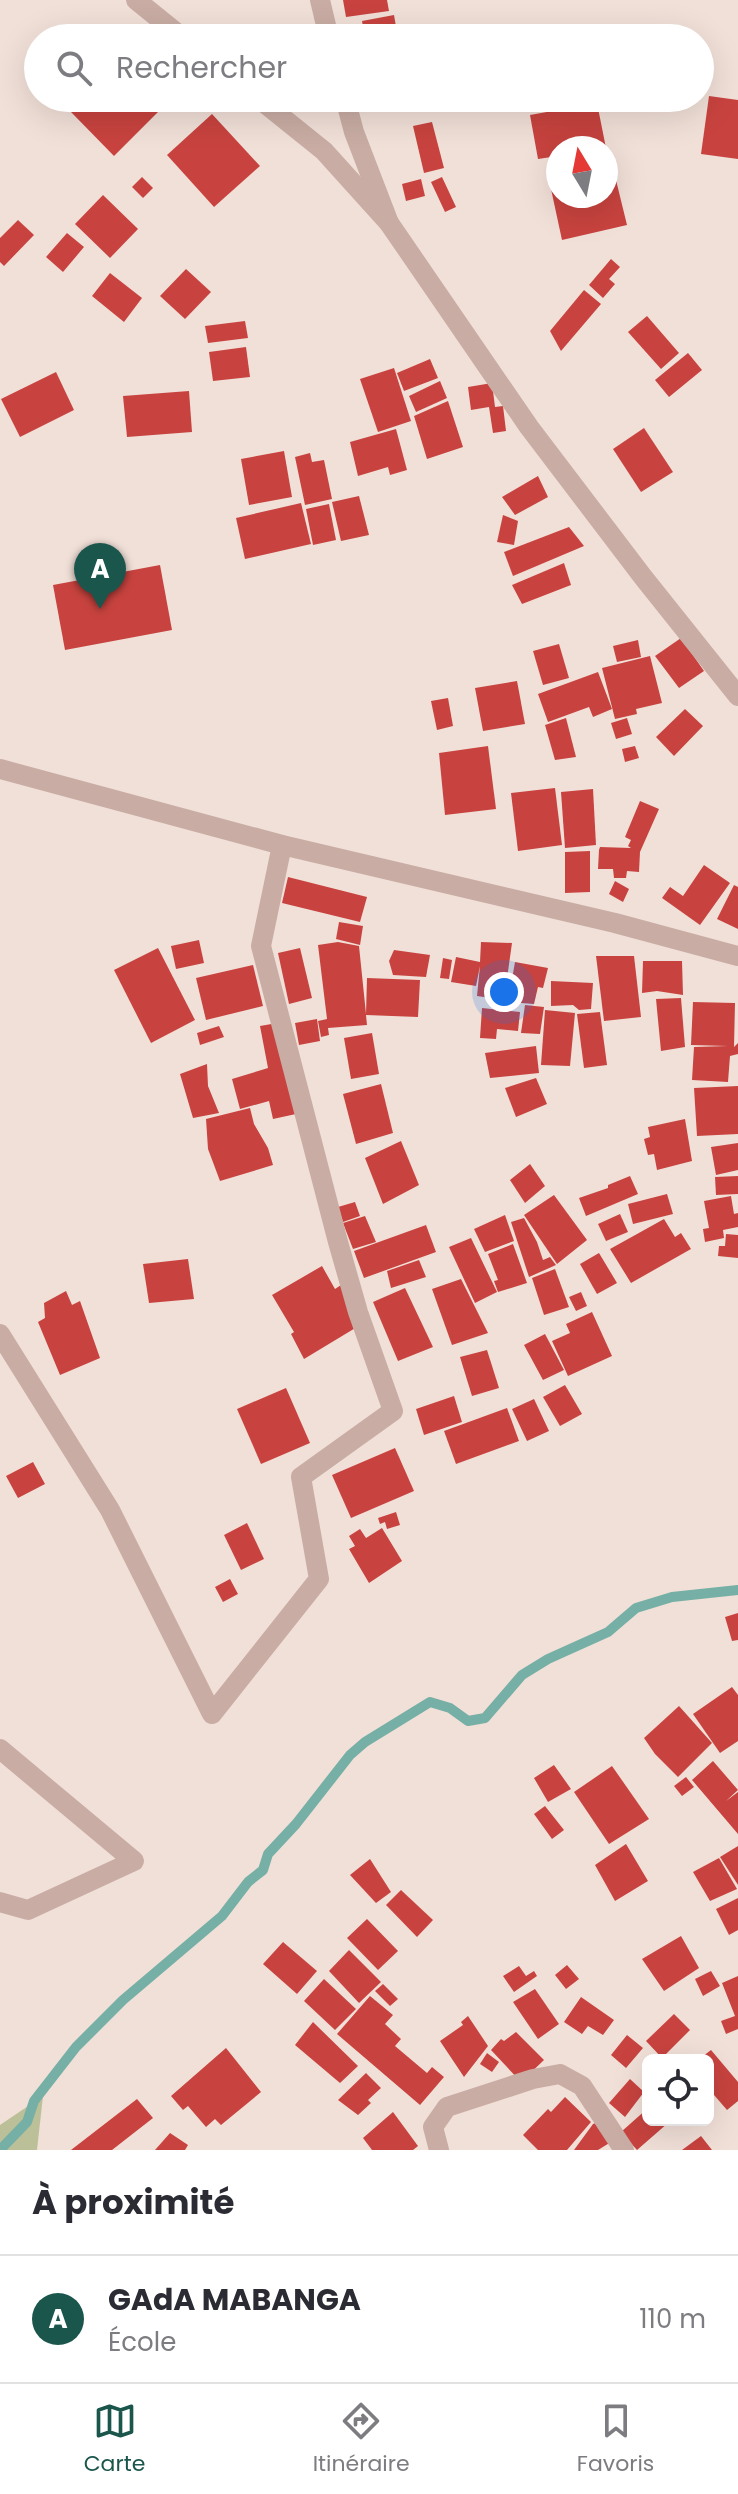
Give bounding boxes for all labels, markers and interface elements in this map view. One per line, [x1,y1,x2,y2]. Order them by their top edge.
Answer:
search box [24,24,714,112]
icon: search [52,46,96,90]
text: Rechercher [116,46,287,89]
north arrow [546,136,618,208]
pin: A [74,543,126,609]
your location [484,972,524,1012]
map controls [642,2054,714,2126]
button: locate [642,2054,714,2126]
text: À proximité [32,2178,234,2226]
text: GAdA MABANGA [108,2278,361,2321]
text: A [48,2301,68,2337]
text: 110 m [639,2301,706,2337]
text: École [108,2324,176,2360]
tab: Carte [84,2399,145,2480]
tab: Itinéraire [313,2399,410,2480]
tab: Favoris [577,2399,654,2480]

